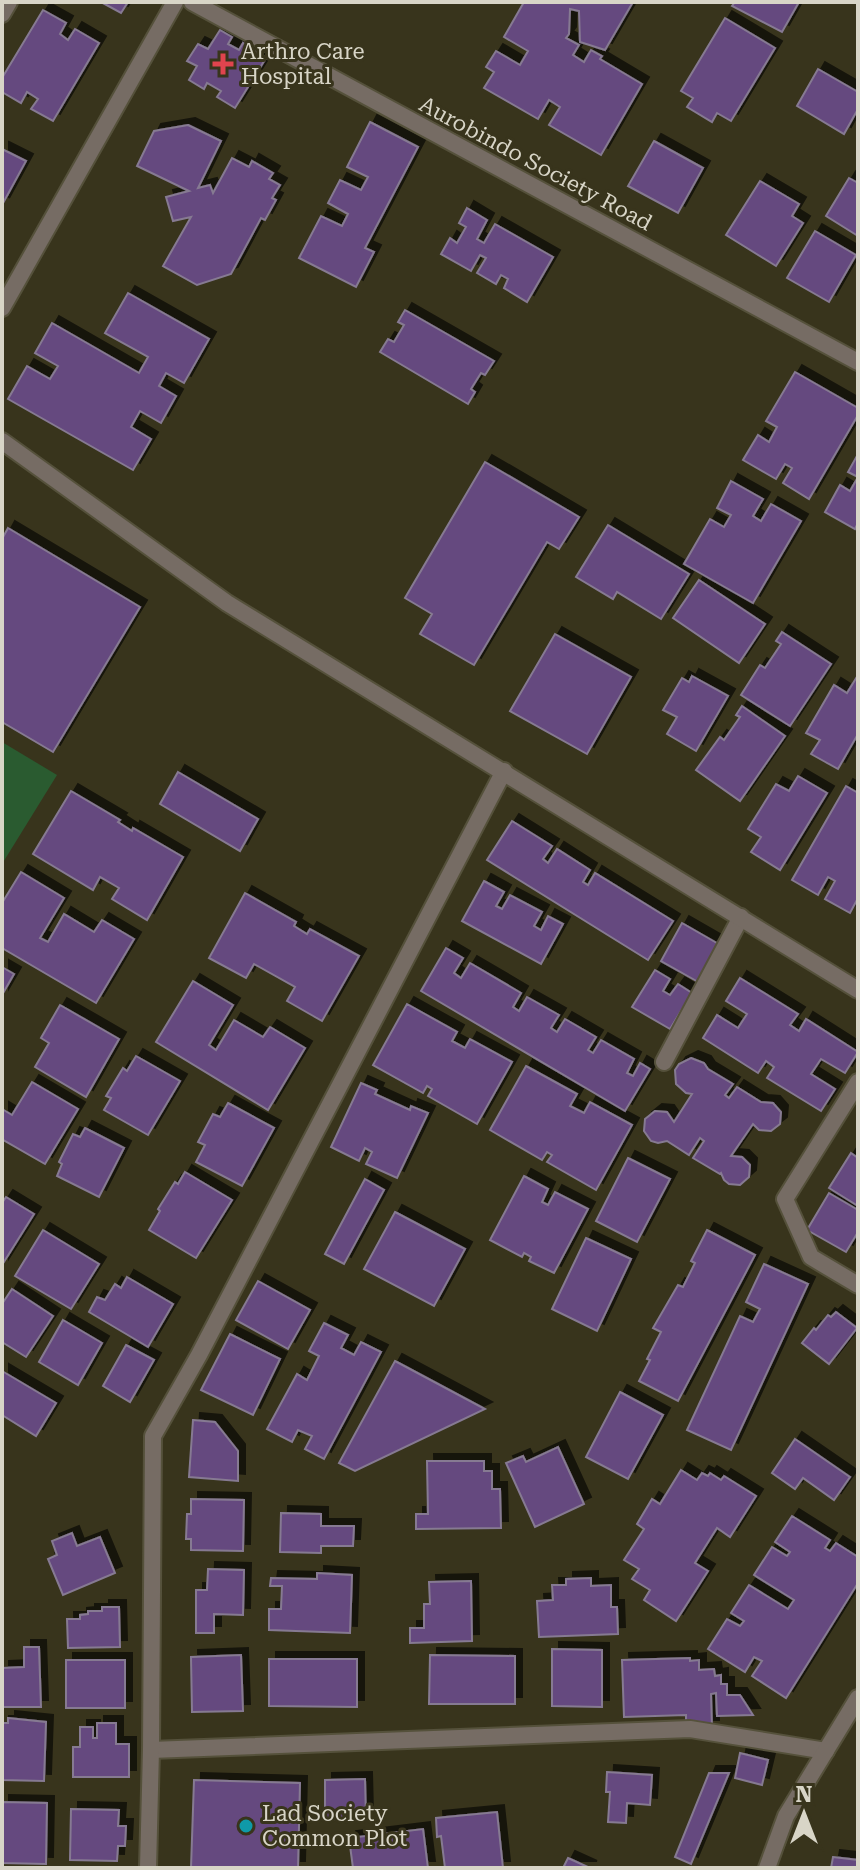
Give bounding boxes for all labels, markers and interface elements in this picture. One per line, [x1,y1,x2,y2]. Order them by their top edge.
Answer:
place label: Arthro Care Hospital [241,39,365,89]
marker: Arthro Care Hospital [212,53,234,75]
street label: Aurobindo Society Road [415,91,656,235]
north arrow [764,1774,844,1854]
text: N [796,1782,813,1807]
place label: Lad Society Common Plot [262,1801,407,1851]
marker: Lad Society Common Plot [237,1817,255,1835]

